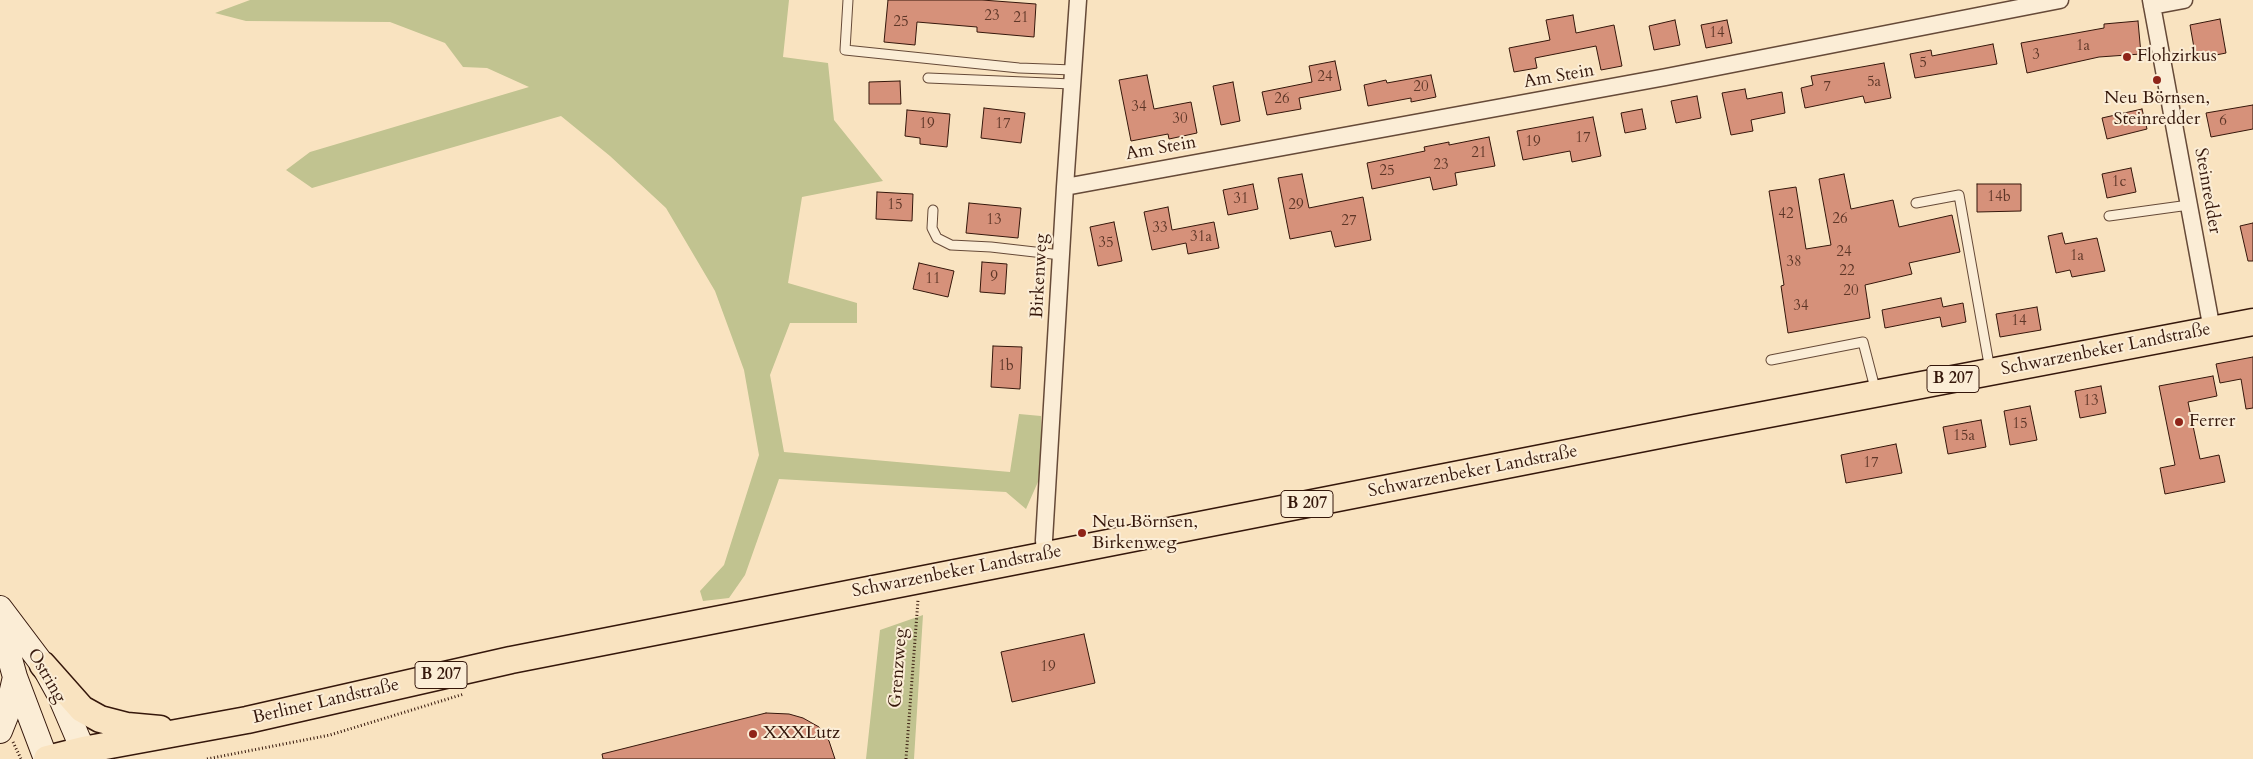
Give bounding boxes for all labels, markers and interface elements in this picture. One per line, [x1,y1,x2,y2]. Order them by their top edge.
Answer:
house number: 23 [984,8,1000,26]
house number: 21 [1013,10,1029,28]
house number: 25 [893,14,909,32]
house number: 14 [1709,25,1725,43]
house number: 1a [2076,38,2090,56]
place label: Flohzirkus [2137,46,2217,68]
house number: 3 [2032,47,2040,65]
marker: Flohzirkus [2121,51,2133,63]
house number: 5 [1919,55,1927,73]
street label: Am Stein [1522,60,1596,94]
house number: 24 [1317,69,1333,87]
house number: 5a [1867,74,1881,92]
marker: Neu Börnsen, Steinredder [2151,74,2163,86]
house number: 20 [1413,79,1429,97]
house number: 7 [1823,79,1831,97]
place label: Neu Börnsen, Steinredder [2104,88,2210,130]
house number: 26 [1274,91,1290,109]
house number: 34 [1131,99,1147,117]
house number: 30 [1172,111,1188,129]
house number: 6 [2219,113,2227,131]
house number: 19 [919,116,935,134]
house number: 17 [995,116,1011,134]
house number: 17 [1575,130,1591,148]
street label: Am Stein [1124,132,1198,166]
house number: 19 [1525,134,1541,152]
house number: 21 [1471,145,1487,163]
street label: Steinredder [2189,146,2225,236]
house number: 23 [1433,157,1449,175]
house number: 25 [1379,163,1395,181]
house number: 1c [2112,174,2126,192]
house number: 14b [1987,189,2011,207]
house number: 31 [1233,191,1249,209]
house number: 15 [887,197,903,215]
house number: 29 [1288,197,1304,215]
house number: 42 [1778,206,1794,224]
house number: 26 [1832,211,1848,229]
house number: 13 [986,212,1002,230]
house number: 27 [1341,213,1357,231]
house number: 33 [1152,220,1168,238]
house number: 31a [1190,229,1212,247]
street label: Birkenweg [1027,233,1053,319]
house number: 35 [1098,235,1114,253]
house number: 24 [1836,244,1852,262]
house number: 1a [2070,248,2084,266]
house number: 38 [1786,254,1802,272]
house number: 22 [1839,263,1855,281]
house number: 9 [990,269,998,287]
house number: 11 [925,271,941,289]
house number: 20 [1843,283,1859,301]
house number: 34 [1793,298,1809,316]
house number: 14 [2011,313,2027,331]
street label: Schwarzenbeker Landstraße [1999,319,2213,381]
house number: 1b [998,358,1014,376]
road number: B 207 [1927,366,1979,392]
house number: 13 [2083,393,2099,411]
place label: Ferrer [2189,411,2235,433]
house number: 15 [2012,416,2028,434]
marker: Ferrer [2173,416,2185,428]
house number: 15a [1953,428,1975,446]
street label: Schwarzenbeker Landstraße [1366,441,1580,503]
house number: 17 [1863,455,1879,473]
road number: B 207 [1281,490,1333,518]
place label: Neu Börnsen, Birkenweg [1092,512,1198,554]
marker: Neu Börnsen, Birkenweg [1076,527,1088,539]
street label: Schwarzenbeker Landstraße [850,541,1064,603]
street label: Grenzweg [885,627,913,709]
street label: Ostring [22,645,70,707]
house number: 19 [1040,659,1056,677]
road number: B 207 [415,662,467,688]
street label: Berliner Landstraße [251,675,401,729]
place label: XXXLutz [763,723,840,745]
marker: XXXLutz [747,728,759,740]

